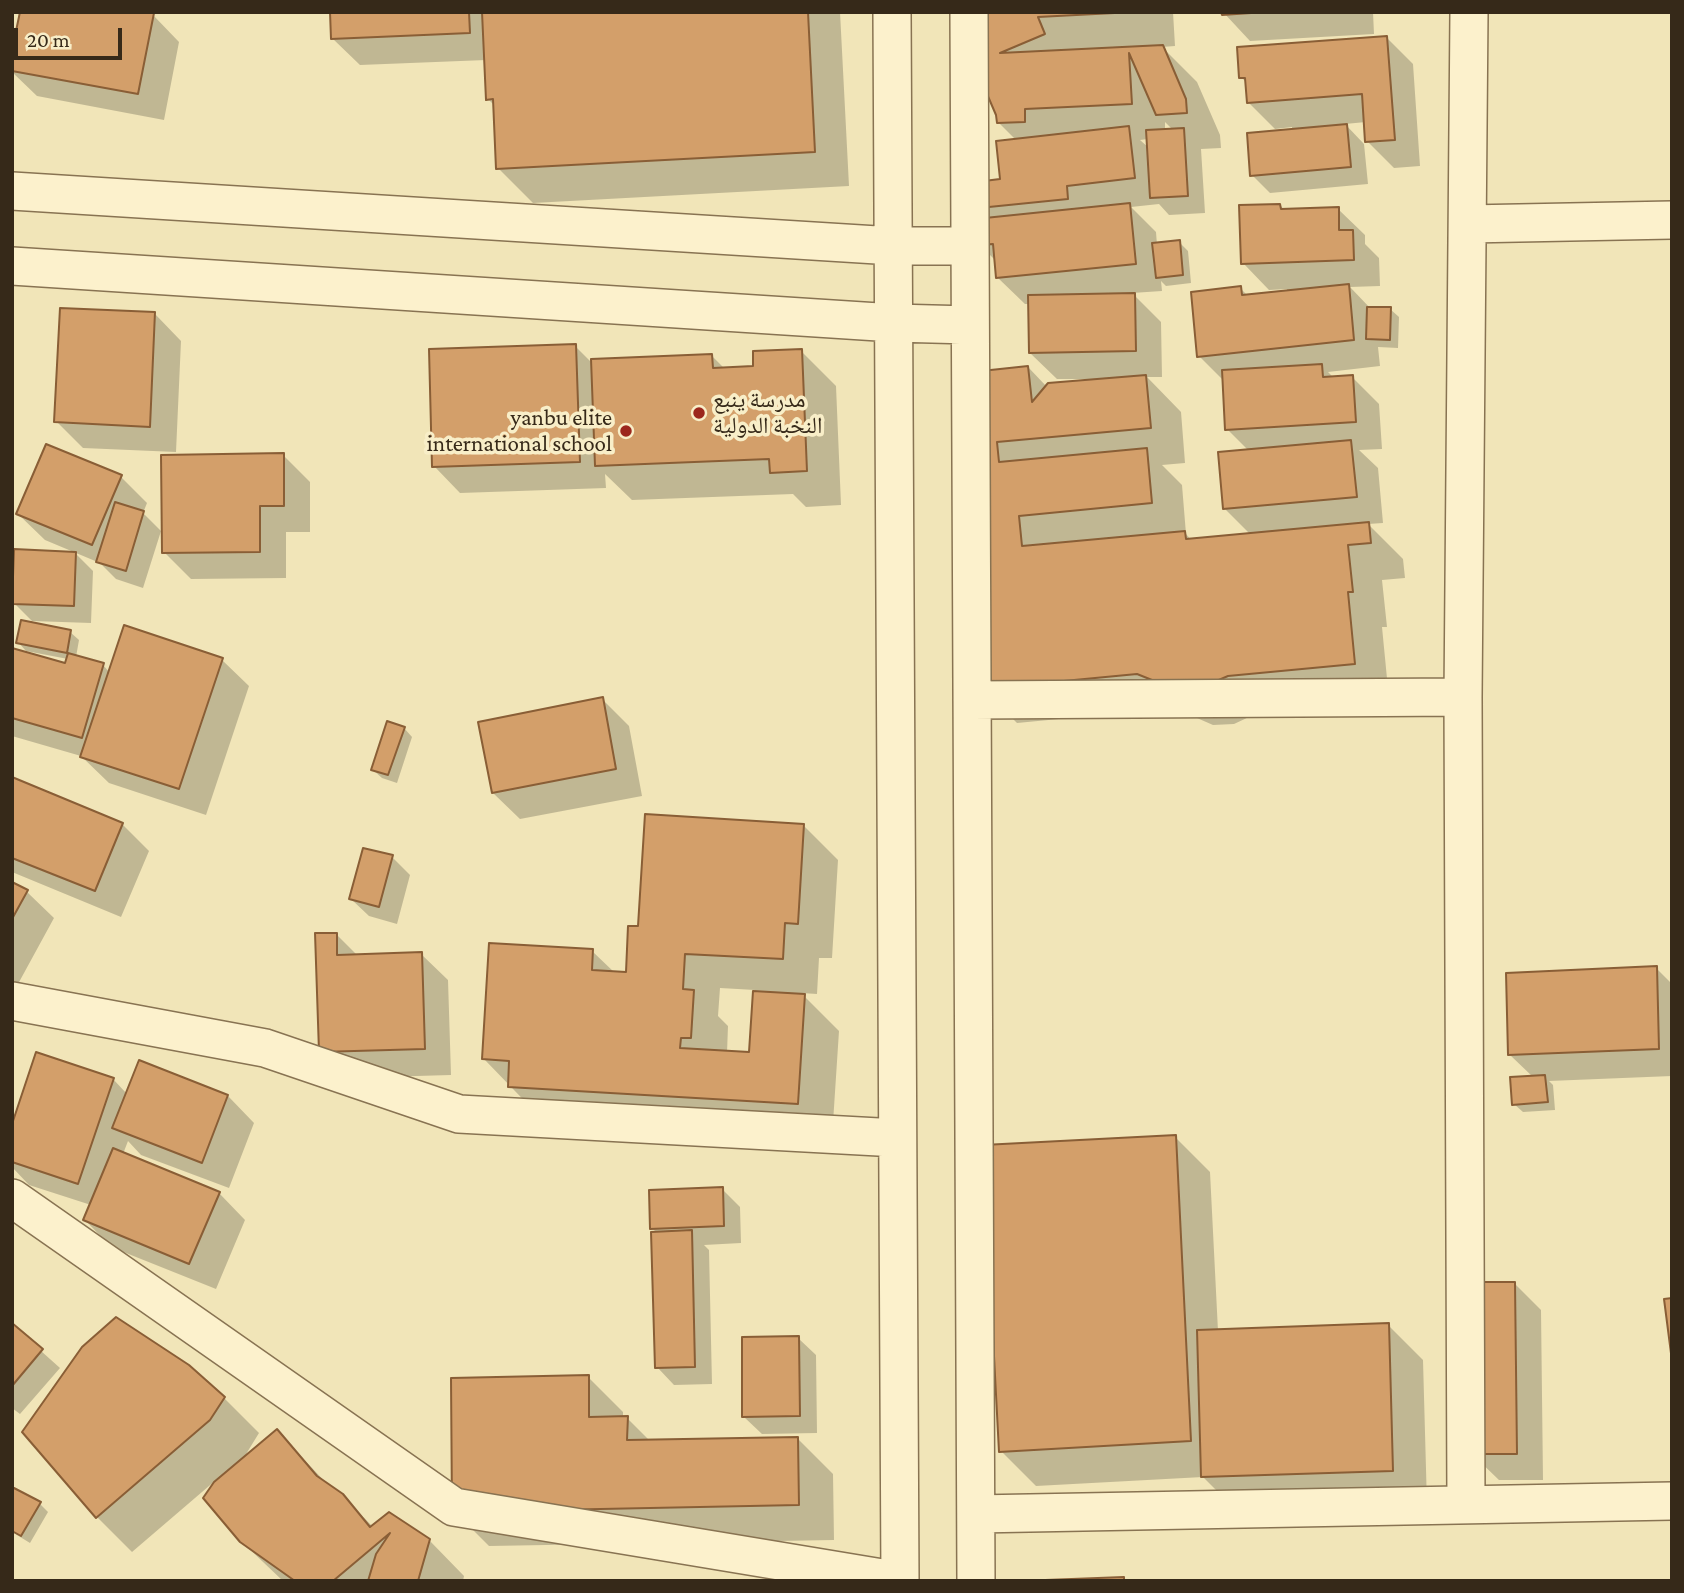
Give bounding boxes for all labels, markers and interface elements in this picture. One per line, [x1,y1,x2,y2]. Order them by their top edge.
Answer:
scale bar [18,14,126,58]
text: 20 m [27,28,70,52]
place label: مدرسة ينبع النخبة الدولية [713,386,822,440]
place label: yanbu elite international school [427,404,612,458]
marker: مدرسة ينبع النخبة الدولية [691,405,707,421]
marker: yanbu elite international school [618,423,634,439]

